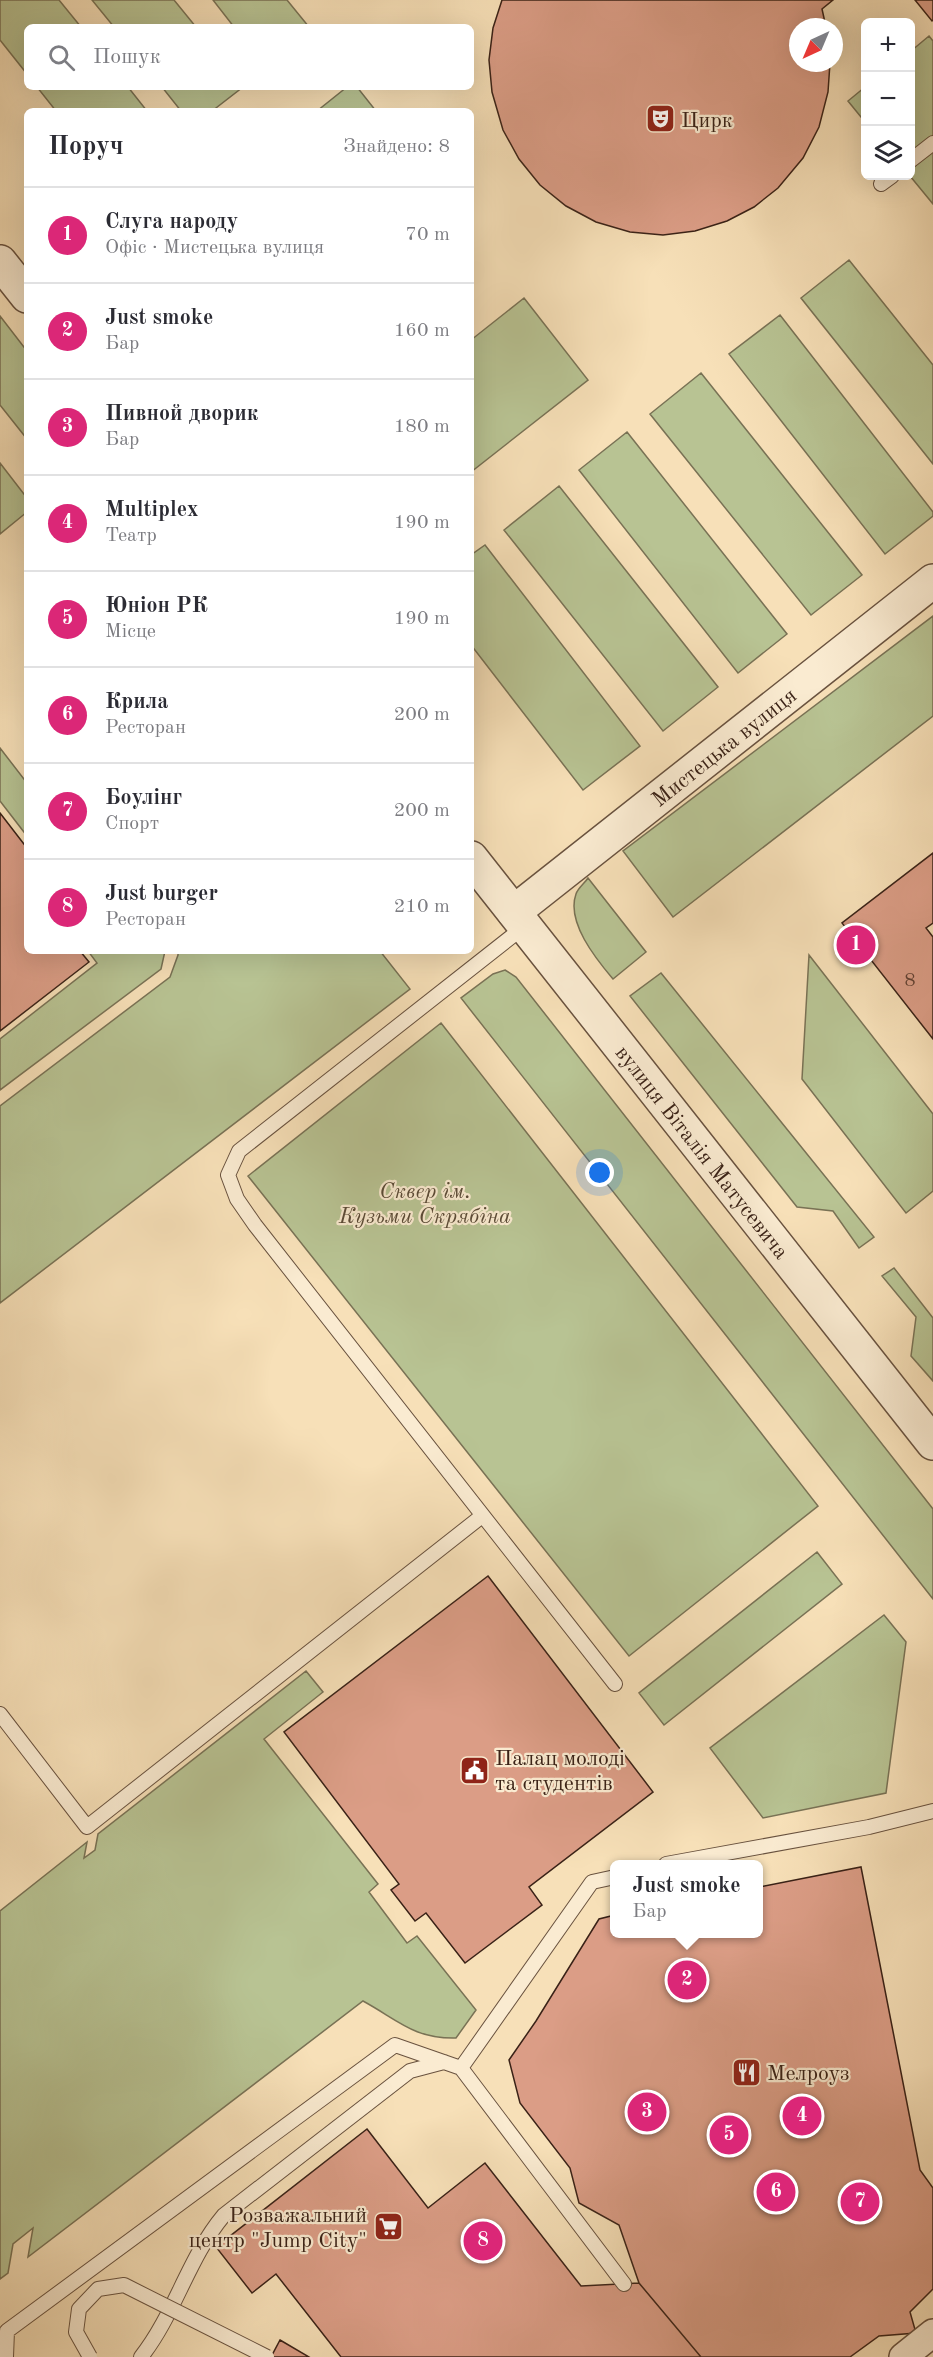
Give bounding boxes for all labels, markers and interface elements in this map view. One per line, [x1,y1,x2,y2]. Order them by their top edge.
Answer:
north arrow [789,18,843,72]
map controls [861,18,915,180]
button: + [861,18,915,72]
search box [24,24,474,90]
icon: search [45,41,78,74]
text: Пошук [93,46,161,68]
button: − [861,72,915,126]
theatre icon: Цирк [644,103,676,135]
place label: Цирк [681,110,733,132]
button: layers [861,126,915,180]
text: Поруч [48,134,124,160]
text: Знайдено: 8 [343,137,450,157]
text: Слуга народу [105,211,238,233]
text: 1 [62,225,73,245]
text: 70 m [405,225,450,245]
text: Офіс · Мистецька вулиця [105,238,324,258]
text: Just smoke [105,307,213,329]
text: 2 [62,321,73,341]
text: 160 m [394,321,450,341]
text: Бар [105,334,139,354]
text: Пивной дворик [105,403,258,425]
text: 3 [62,417,73,437]
text: 180 m [394,417,450,437]
text: Бар [105,430,139,450]
text: Multiplex [105,499,199,521]
text: 4 [62,513,73,533]
text: 190 m [394,513,450,533]
text: Театр [105,526,157,546]
text: Юніон РК [105,595,208,617]
text: 5 [62,609,73,629]
text: 190 m [394,609,450,629]
text: Місце [105,622,156,642]
street label: Мистецька вулиця [648,685,801,812]
text: Крила [105,691,168,713]
text: 6 [62,705,73,725]
text: 200 m [394,705,450,725]
text: Ресторан [105,718,186,738]
text: Боулінг [105,787,182,809]
text: 7 [62,801,73,821]
text: 200 m [394,801,450,821]
text: Спорт [105,814,159,834]
text: Just burger [105,883,218,905]
text: 8 [62,897,73,917]
text: 210 m [394,897,450,917]
text: Ресторан [105,910,186,930]
pin: 1 [836,922,876,968]
house number: 8 [904,971,916,991]
street label: вулиця Віталія Матусевича [610,1042,792,1264]
your location [585,1158,614,1187]
park label: Сквер ім. Кузьми Скрябіна [338,1181,511,1228]
place label: Палац молоді та студентів [495,1748,625,1795]
public building icon: Палац молоді та студентів [458,1754,490,1786]
popup [610,1860,763,1938]
text: Just smoke [632,1875,741,1897]
text: Бар [632,1902,667,1922]
pin: 2 [668,1958,706,2002]
restaurant icon: Мелроуз [730,2056,762,2088]
place label: Мелроуз [767,2063,850,2085]
pin: 3 [628,2090,666,2134]
pin: 4 [782,2094,822,2138]
pin: 5 [710,2112,748,2158]
pin: 6 [756,2170,796,2214]
pin: 7 [840,2180,880,2224]
place label: Розважальний центр "Jump City" [189,2205,367,2252]
supermarket icon: Розважальний центр "Jump City" [372,2211,404,2243]
pin: 8 [464,2218,502,2264]

